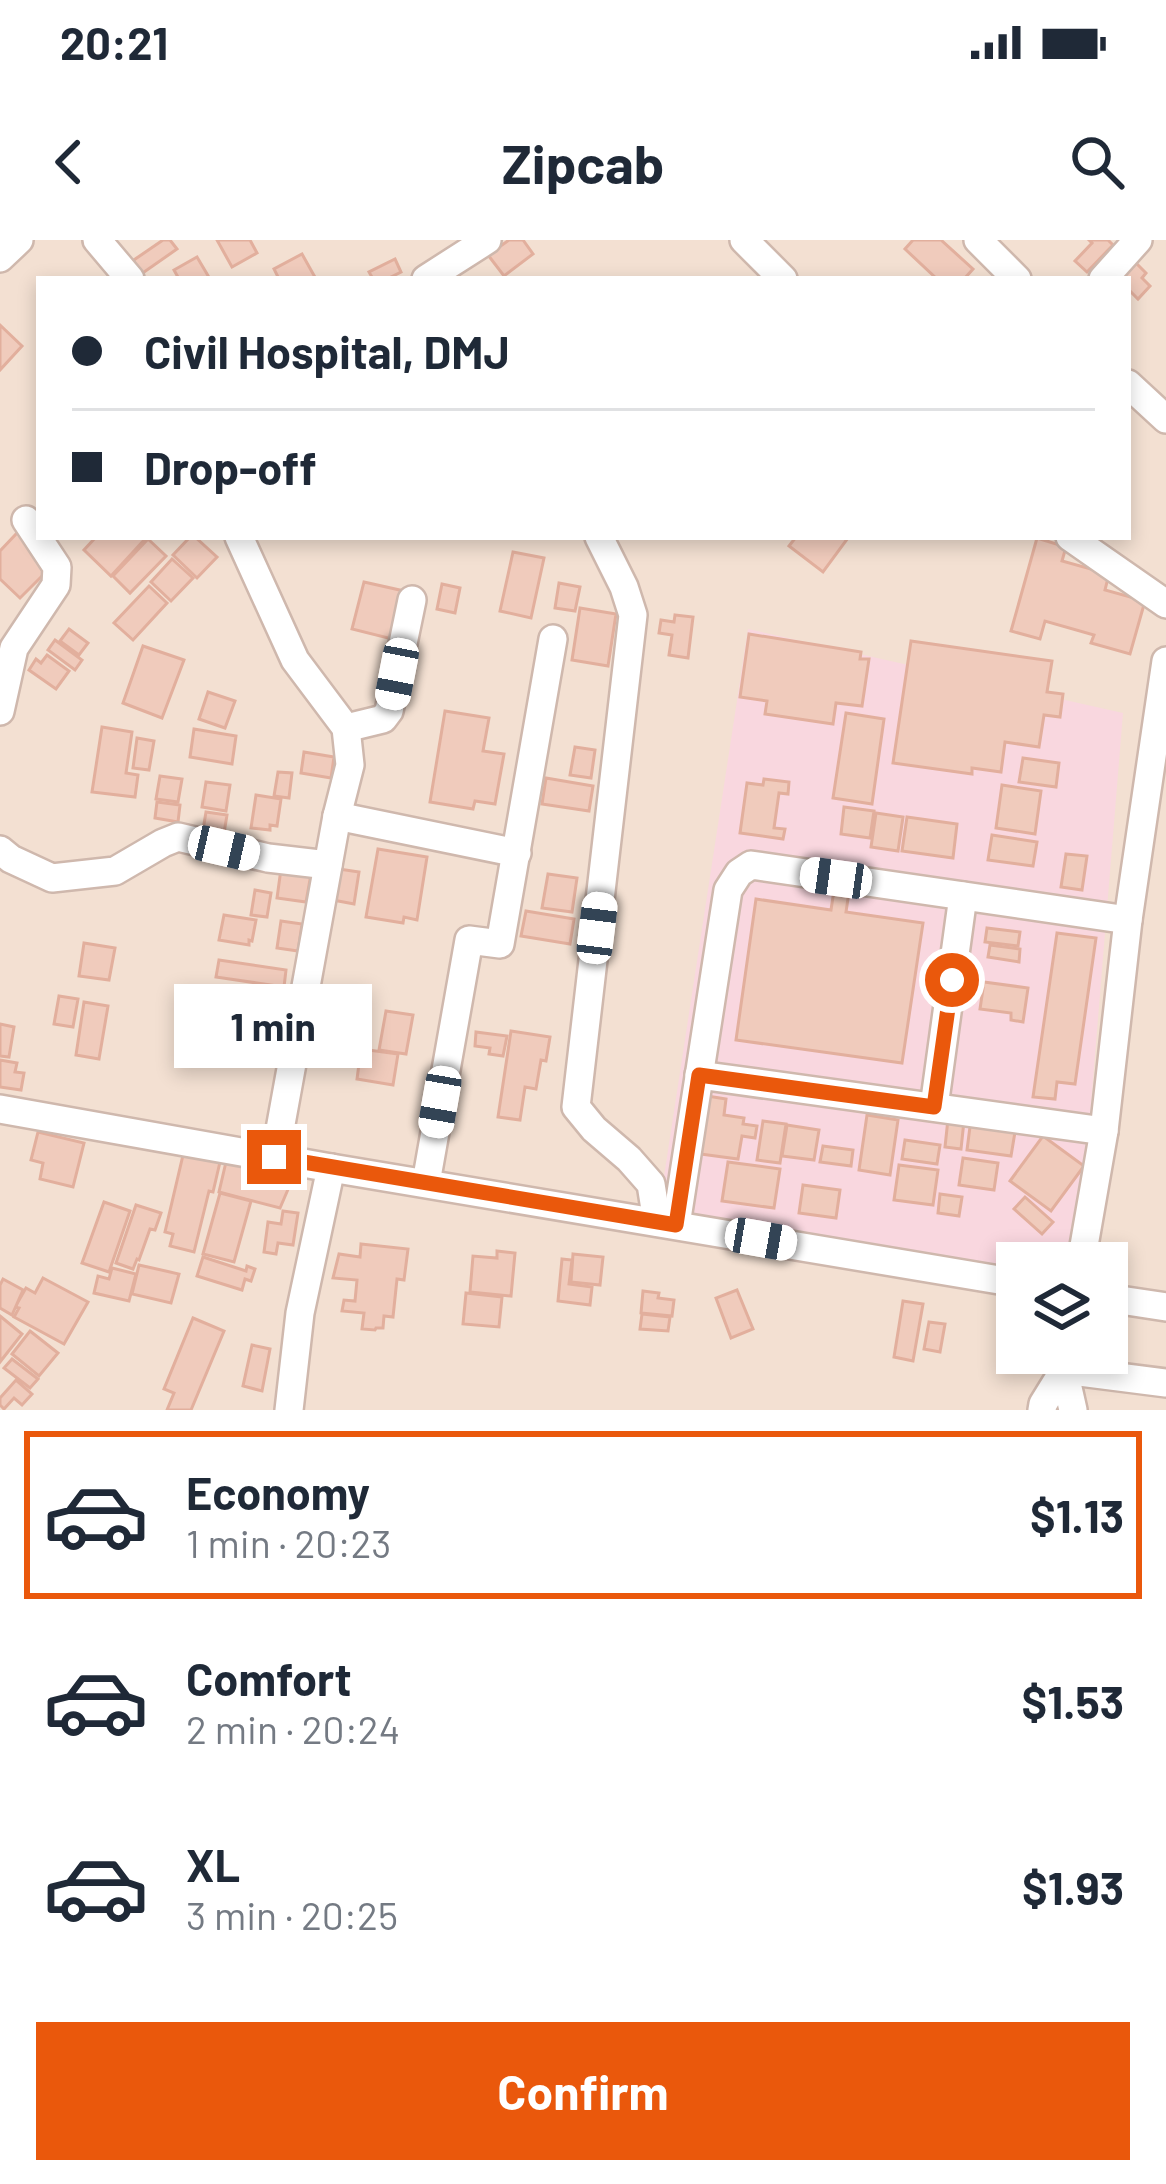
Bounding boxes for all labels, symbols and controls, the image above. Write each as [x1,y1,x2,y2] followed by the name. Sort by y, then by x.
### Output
[60,15,168,69] text: 20:21
[36,129,102,195] icon: back
[1064,129,1130,195] icon: search
[502,130,664,195] text: Zipcab
[144,324,510,378] text: Civil Hospital, DMJ
[144,440,317,494] text: Drop-off
[372,635,422,713] car
[185,822,263,874] car
[798,855,874,901] car
[575,890,619,966] car
[925,953,979,1007] route start
[175,983,373,1067] callout: 1 min
[230,1002,316,1049] text: 1 min
[416,1063,464,1141] car
[247,1130,301,1184] route end
[722,1215,800,1263] car
[996,1242,1128,1374] map controls
[996,1242,1128,1374] button: layers
[42,1461,150,1569] icon: car
[186,1465,370,1519] text: Economy
[1030,1488,1124,1542] text: $1.13
[186,1519,391,1566] text: 1 min · 20:23
[42,1647,150,1755] icon: car
[186,1651,352,1705] text: Comfort
[1022,1674,1124,1728] text: $1.53
[186,1705,400,1752] text: 2 min · 20:24
[42,1833,150,1941] icon: car
[186,1837,240,1891] text: XL
[1022,1860,1124,1914] text: $1.93
[186,1891,398,1938] text: 3 min · 20:25
[36,2022,1130,2160] button: Confirm

